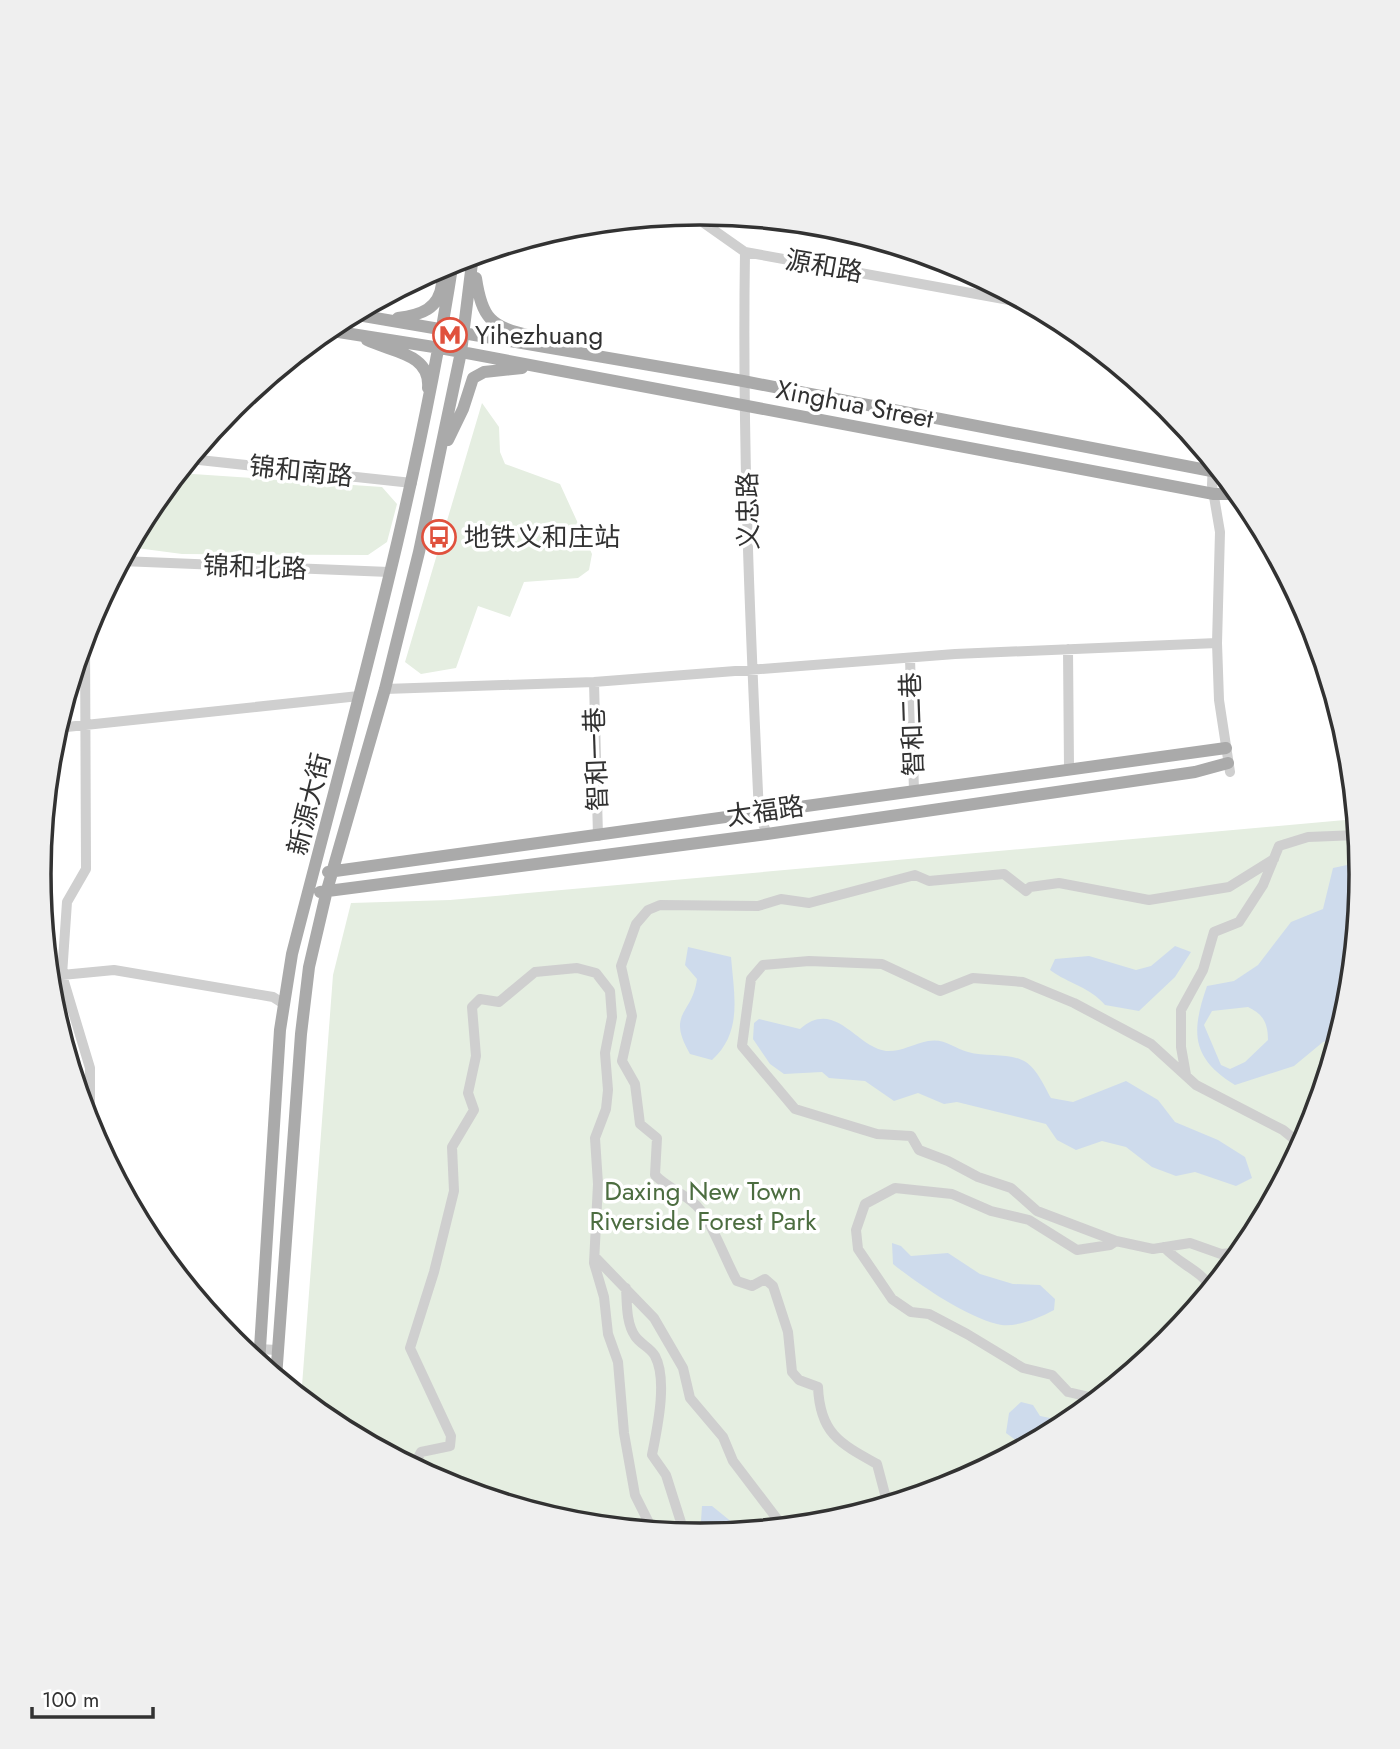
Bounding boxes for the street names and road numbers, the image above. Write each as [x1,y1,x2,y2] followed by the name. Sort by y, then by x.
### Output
[782,241,866,291] street label: 源和路
[773,370,938,438] street label: Xinghua Street
[247,447,355,495] street label: 锦和南路
[728,472,768,550] street label: 义忠路
[202,546,308,588] street label: 锦和北路
[891,671,933,777] street label: 智和二巷
[575,706,617,812] street label: 智和一巷
[278,749,340,859] street label: 新源大街
[724,787,806,835] street label: 太福路

